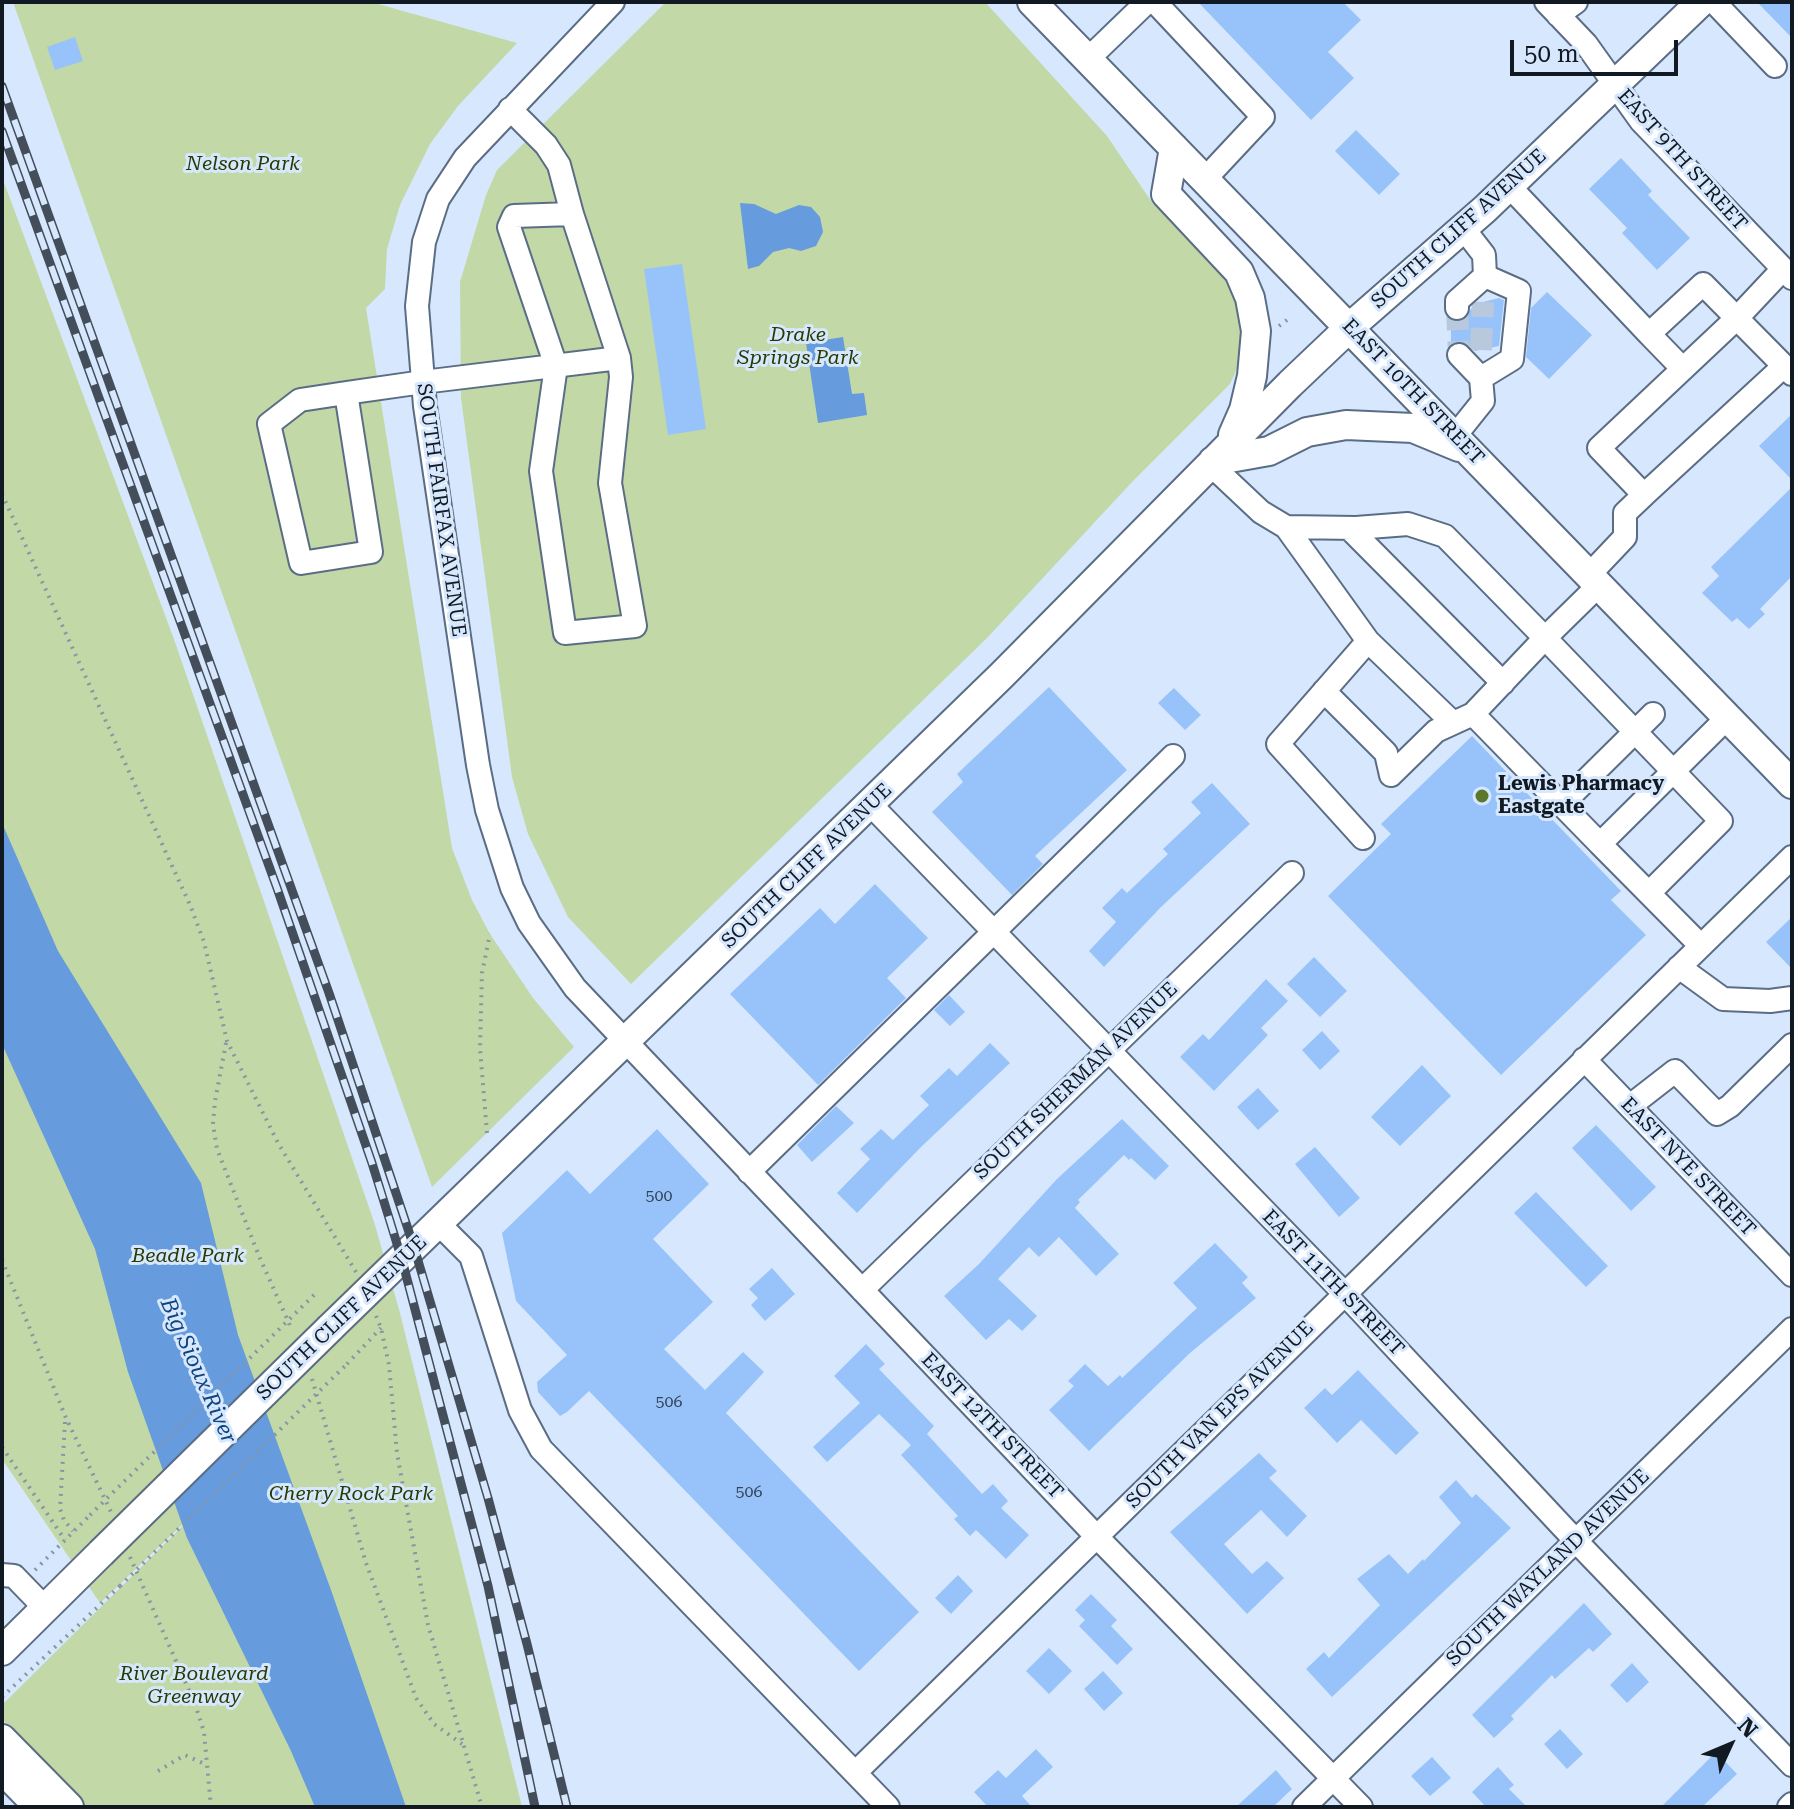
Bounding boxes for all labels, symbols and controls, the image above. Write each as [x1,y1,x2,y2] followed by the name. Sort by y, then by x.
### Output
[1514,24,1682,74] scale bar
[1524,40,1579,68] text: 50 m
[1612,84,1752,236] street label: EAST 9TH STREET
[1367,144,1551,314] street label: SOUTH CLIFF AVENUE
[186,152,300,176] park label: Nelson Park
[1337,314,1489,470] street label: EAST 10TH STREET
[737,323,859,370] park label: Drake Springs Park
[411,382,471,638] street label: SOUTH FAIRFAX AVENUE
[1498,772,1664,819] place label: Lewis Pharmacy Eastgate
[717,778,897,954] street label: SOUTH CLIFF AVENUE
[1473,787,1491,805] marker: Lewis Pharmacy Eastgate
[969,977,1183,1185] street label: SOUTH SHERMAN AVENUE
[1616,1093,1760,1241] street label: EAST NYE STREET
[646,1186,672,1206] house number: 500
[1257,1205,1409,1361] street label: EAST 11TH STREET
[252,1230,432,1406] street label: SOUTH CLIFF AVENUE
[132,1244,244,1268] park label: Beadle Park
[154,1294,242,1448] water label: Big Sioux River
[1121,1316,1319,1514] street label: SOUTH VAN EPS AVENUE
[916,1348,1068,1504] street label: EAST 12TH STREET
[656,1392,682,1412] house number: 506
[1442,1465,1654,1671] street label: SOUTH WAYLAND AVENUE
[269,1482,433,1506] park label: Cherry Rock Park
[736,1482,762,1502] house number: 506
[120,1662,268,1709] park label: River Boulevard Greenway
[1690,1705,1770,1785] north arrow
[1733,1713,1762,1743] text: N

